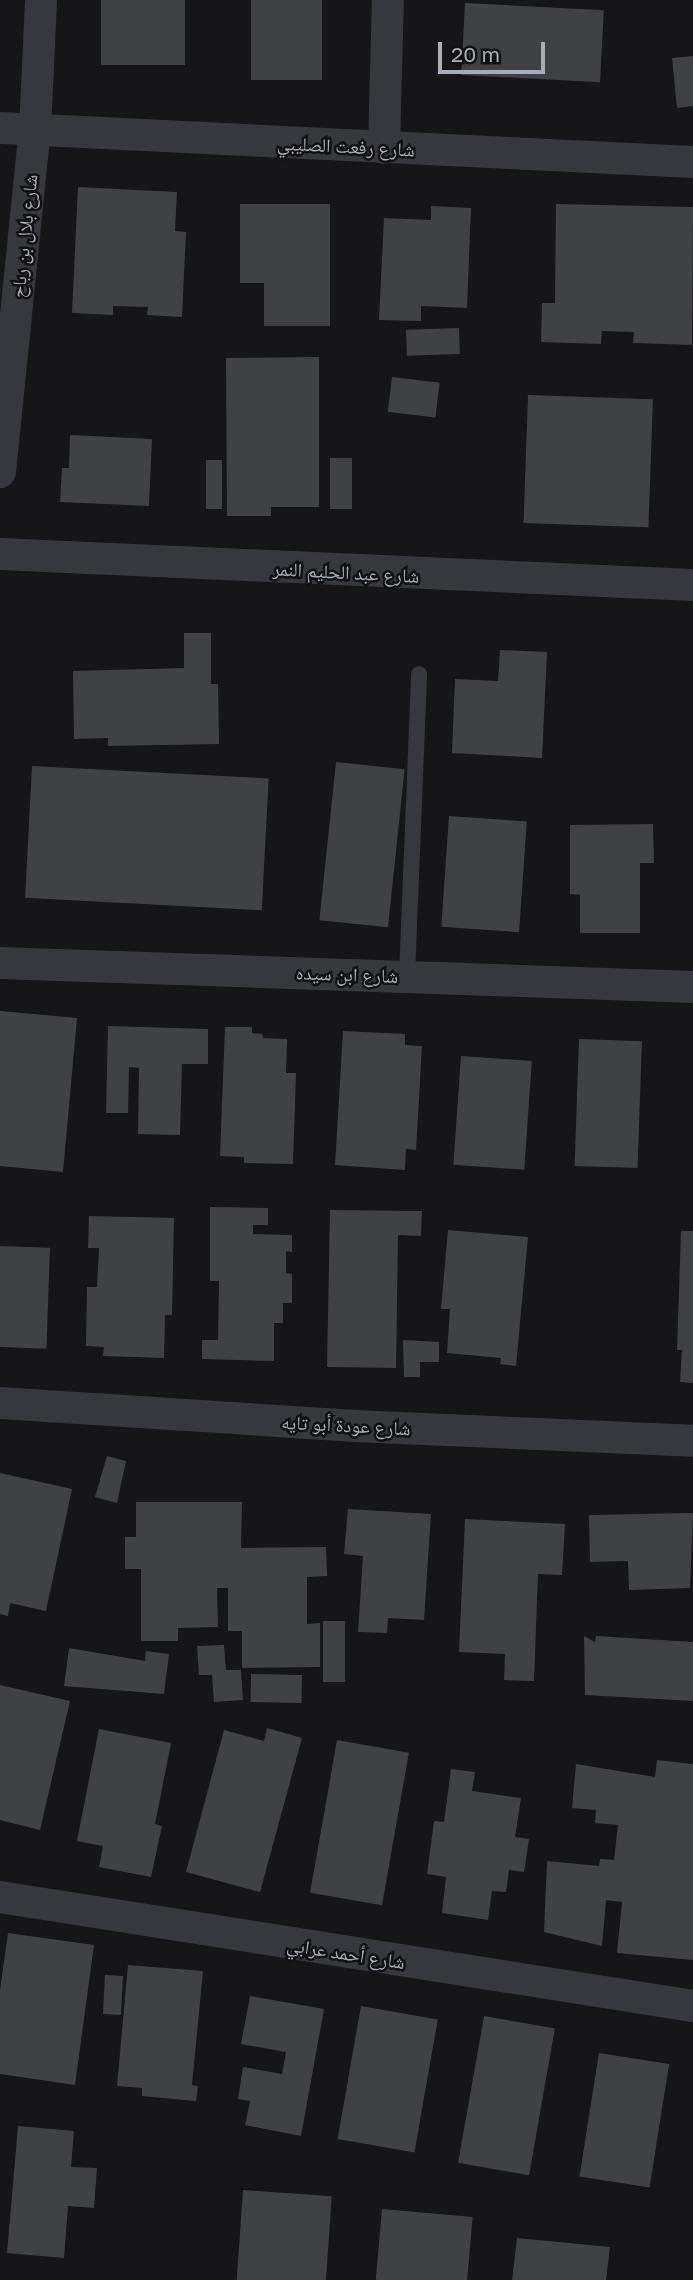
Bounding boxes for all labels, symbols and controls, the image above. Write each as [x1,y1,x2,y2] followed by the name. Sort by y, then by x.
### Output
[441,28,548,72] scale bar
[451,41,500,67] text: 20 m
[277,131,415,161] street label: شارع رفعت الصليبي
[6,173,42,299] street label: شارع بلال بن رباح
[272,557,420,587] street label: شارع عبد الحليم النمر
[295,961,399,987] street label: شارع ابن سيده
[281,1410,411,1440] street label: شارع عودة أبو تايه
[285,1932,407,1974] street label: شارع أحمد عرابي

